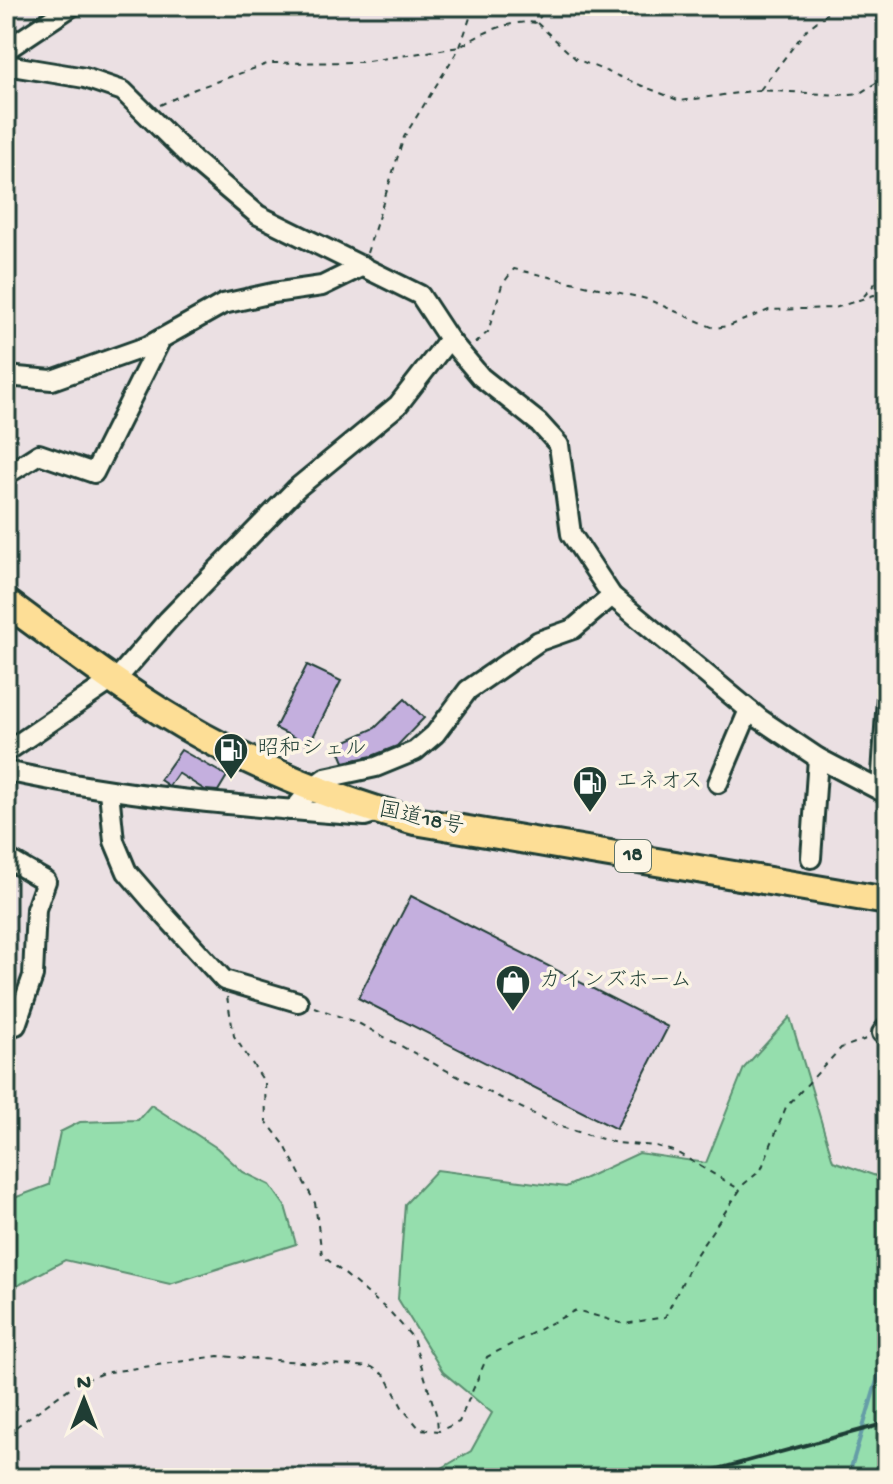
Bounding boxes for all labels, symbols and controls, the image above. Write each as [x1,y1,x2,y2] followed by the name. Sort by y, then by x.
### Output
[212,731,250,781] fuel station icon: 昭和シェル
[257,736,367,763] place label: 昭和シェル
[571,764,609,814] fuel station icon: エネオス
[616,770,703,796] place label: エネオス
[376,797,466,842] street label: 国道18号
[615,840,651,872] road number: 18
[494,963,532,1013] shop icon: カインズホーム
[539,969,692,995] place label: カインズホーム
[44,1360,124,1440] north arrow
[77,1371,91,1397] text: N

